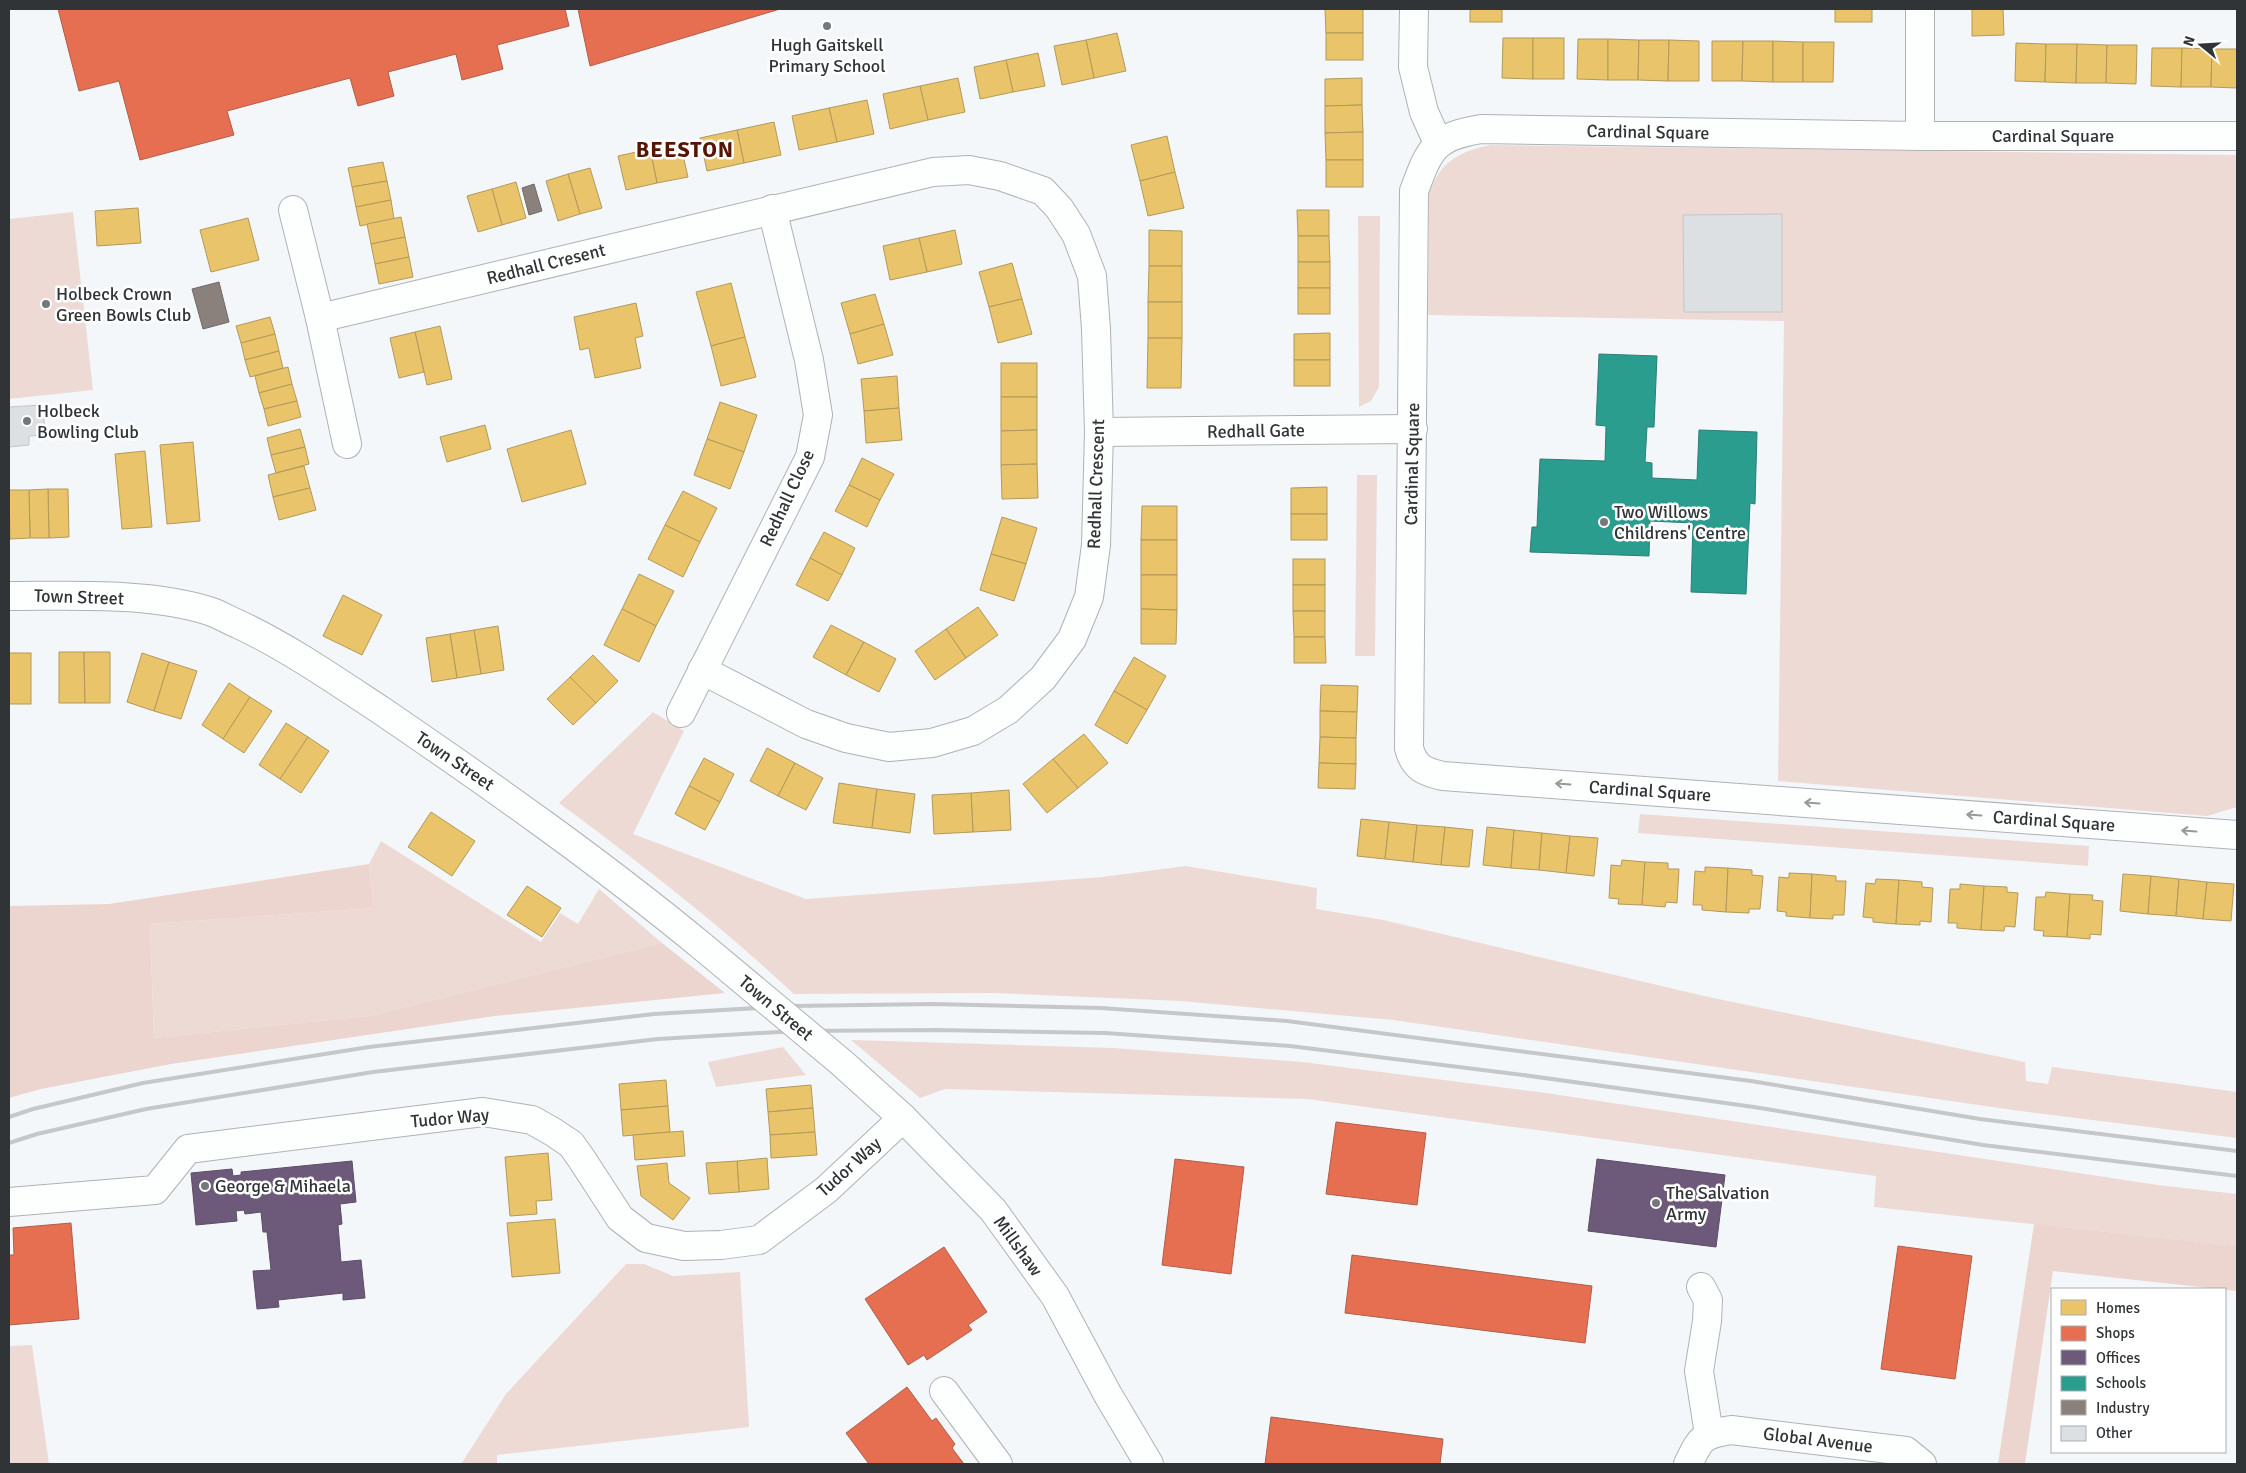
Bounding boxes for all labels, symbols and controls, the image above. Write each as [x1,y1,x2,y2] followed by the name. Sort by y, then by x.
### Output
[821,20,833,32] marker: Hugh Gaitskell Primary School
[2176,20,2226,70] north arrow
[769,34,885,77] place label: Hugh Gaitskell Primary School
[2180,34,2199,48] text: N
[1586,120,1710,144] street label: Cardinal Square
[1992,125,2114,147] street label: Cardinal Square
[636,136,734,163] district label: BEESTON
[484,239,608,289] street label: Redhall Cresent
[56,283,191,326] place label: Holbeck Crown Green Bowls Club
[40,298,52,310] marker: Holbeck Crown Green Bowls Club
[37,400,139,443] place label: Holbeck Bowling Club
[1400,402,1424,526] street label: Cardinal Square
[21,415,33,427] marker: Holbeck Bowling Club
[1083,419,1109,549] street label: Redhall Crescent
[1207,419,1305,443] street label: Redhall Gate
[755,446,819,550] street label: Redhall Close
[1614,501,1746,544] place label: Two Willows Childrens' Centre
[1598,516,1610,528] marker: Two Willows Childrens' Centre
[34,584,124,610] street label: Town Street
[411,727,499,795] street label: Town Street
[1588,776,1712,806] street label: Cardinal Square
[1555,780,1571,789] one-way arrow
[1805,798,1821,807] one-way arrow
[1992,806,2116,836] street label: Cardinal Square
[1967,810,1983,820] one-way arrow
[2181,827,2197,836] one-way arrow
[734,971,818,1045] street label: Town Street
[410,1104,491,1132] street label: Tudor Way
[812,1132,886,1201] street label: Tudor Way
[215,1175,351,1197] place label: George & Mihaela
[199,1180,211,1192] marker: George & Mihaela
[1666,1182,1769,1225] place label: The Salvation Army
[1650,1197,1662,1209] marker: The Salvation Army
[989,1211,1047,1281] street label: Millshaw
[2051,1288,2226,1453] legend
[2096,1299,2140,1317] text: Homes
[2096,1324,2135,1342] text: Shops
[2096,1349,2141,1367] text: Offices
[2096,1374,2147,1392] text: Schools
[2096,1399,2149,1417] text: Industry
[1762,1422,1874,1458] street label: Global Avenue
[2096,1424,2133,1442] text: Other

